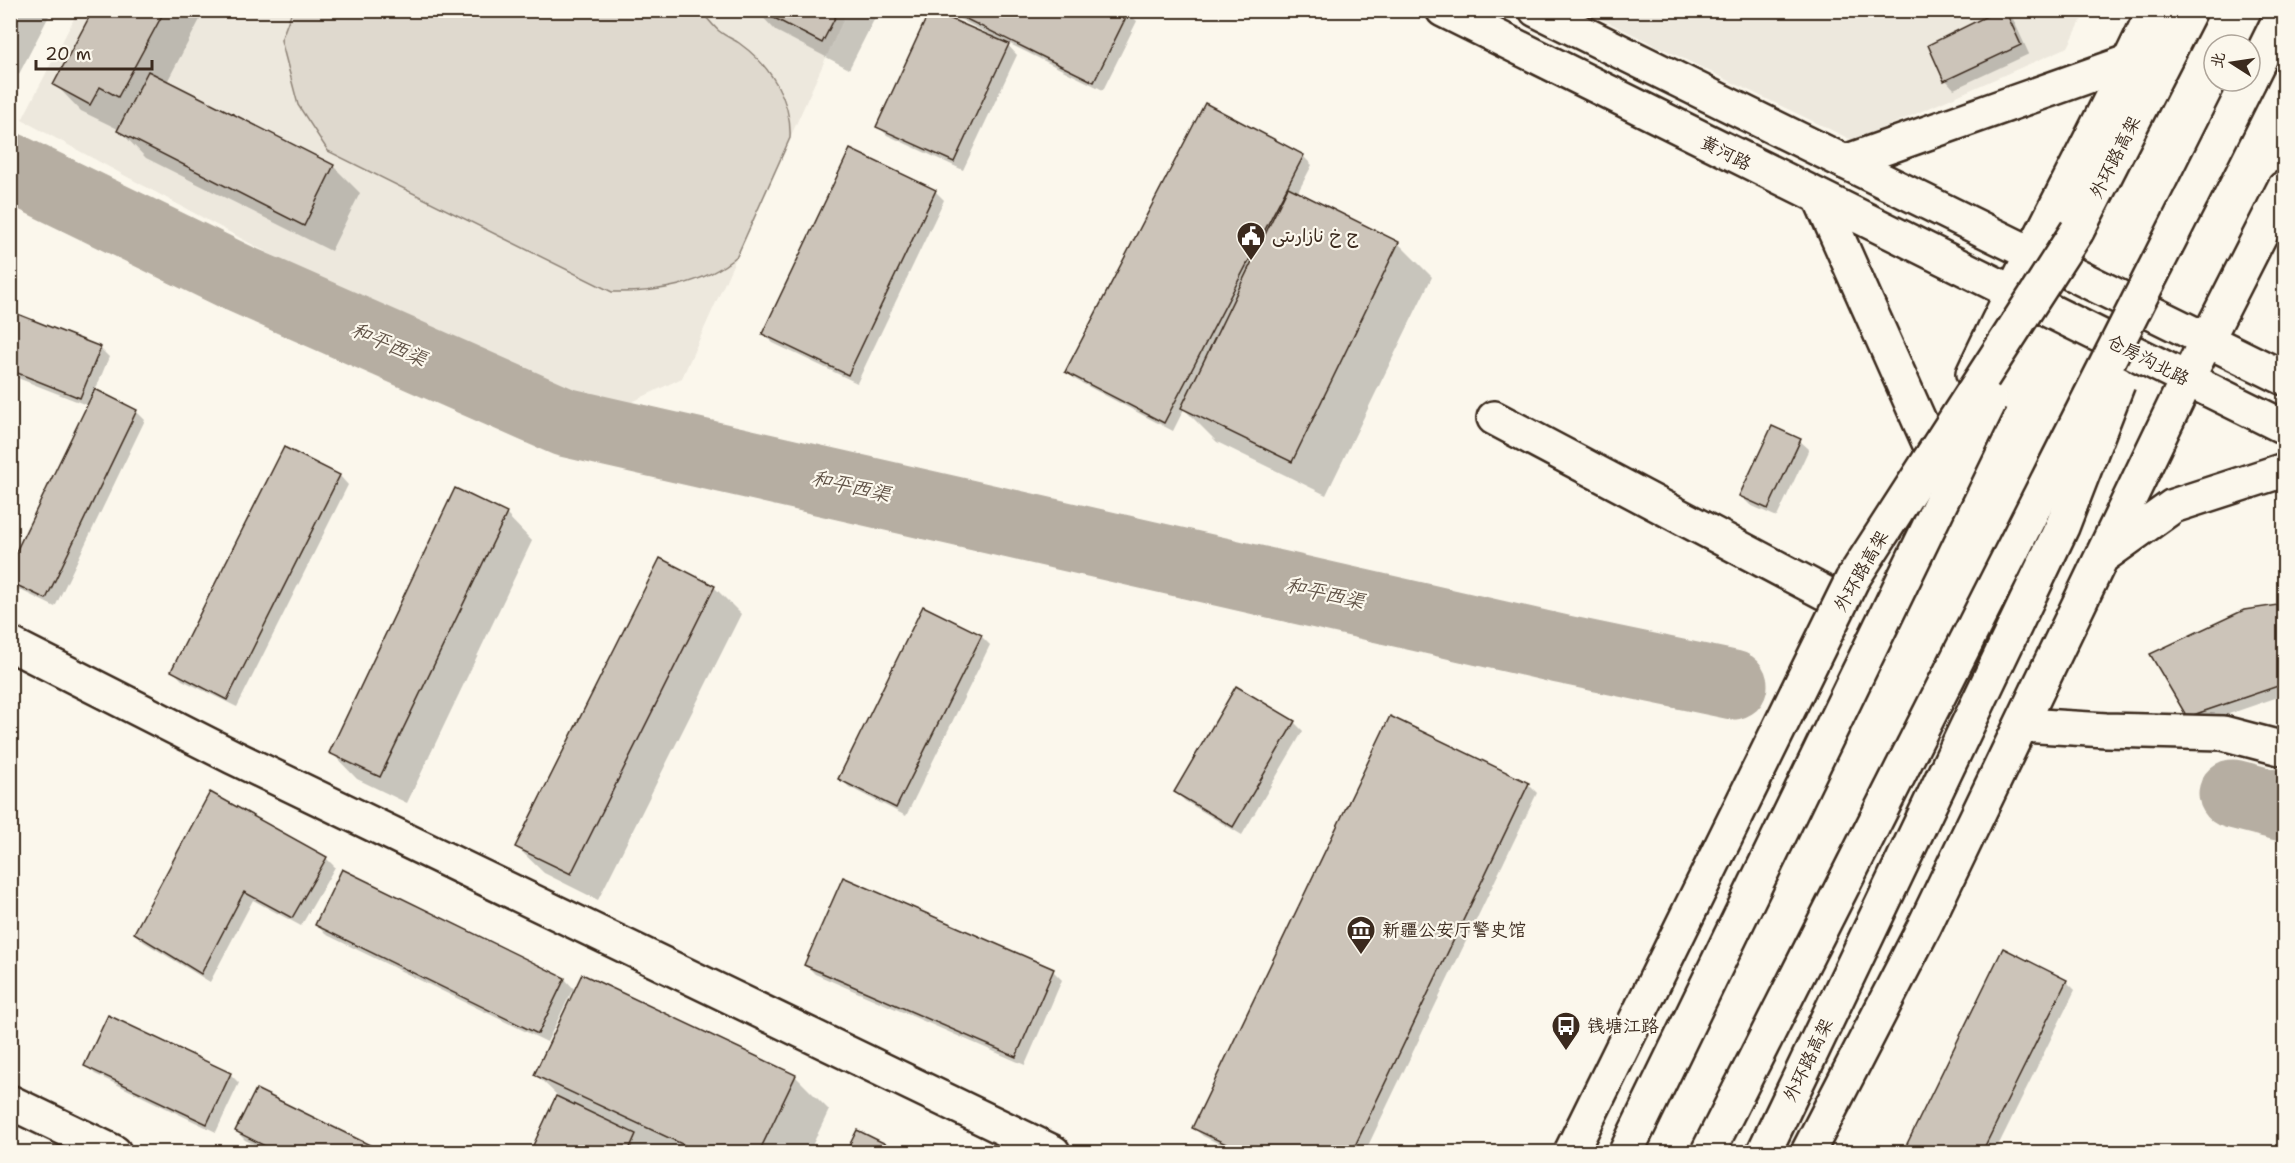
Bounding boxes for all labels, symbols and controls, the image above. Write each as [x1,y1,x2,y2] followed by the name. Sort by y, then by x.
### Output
[36,33,152,71] scale bar
[2202,33,2262,93] north arrow
[45,42,91,66] text: 20 m
[2206,50,2230,70] text: 北
[2084,111,2146,203] street label: 外环路高架
[1696,130,1756,176] street label: 黄河路
[1235,220,1267,262] public building icon: ج خ نازارىتى
[1272,224,1359,248] place label: ج خ نازارىتى
[347,316,433,373] water label: 和平西渠
[2102,329,2194,391] street label: 仓房沟北路
[809,464,895,508] water label: 和平西渠
[1828,526,1894,616] street label: 外环路高架
[1283,571,1369,615] water label: 和平西渠
[1345,914,1377,956] museum icon: 新疆公安厅警史馆
[1382,918,1526,942] place label: 新疆公安厅警史馆
[1550,1010,1582,1052] bus stop icon: 钱塘江路
[1587,1014,1659,1038] place label: 钱塘江路
[1777,1014,1839,1106] street label: 外环路高架

